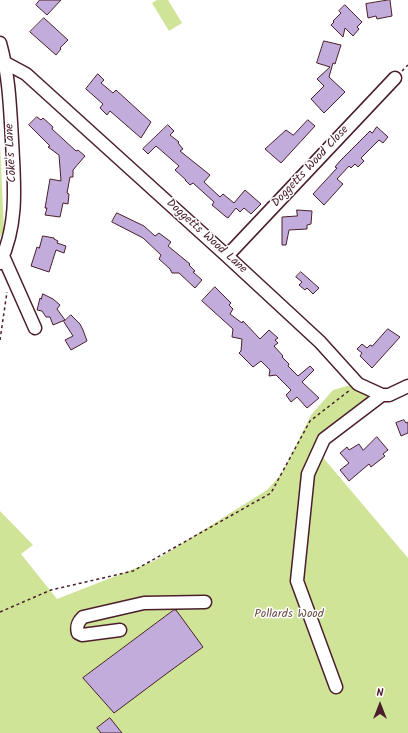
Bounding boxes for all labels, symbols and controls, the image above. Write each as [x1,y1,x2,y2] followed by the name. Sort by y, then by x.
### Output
[3,123,21,183] street label: Coke's Lane
[269,123,353,211] street label: Doggetts Wood Close
[162,197,250,277] street label: Doggetts Wood Lane
[254,608,324,622] park label: Pollards Wood
[377,684,383,702] text: N
[360,685,400,725] north arrow

